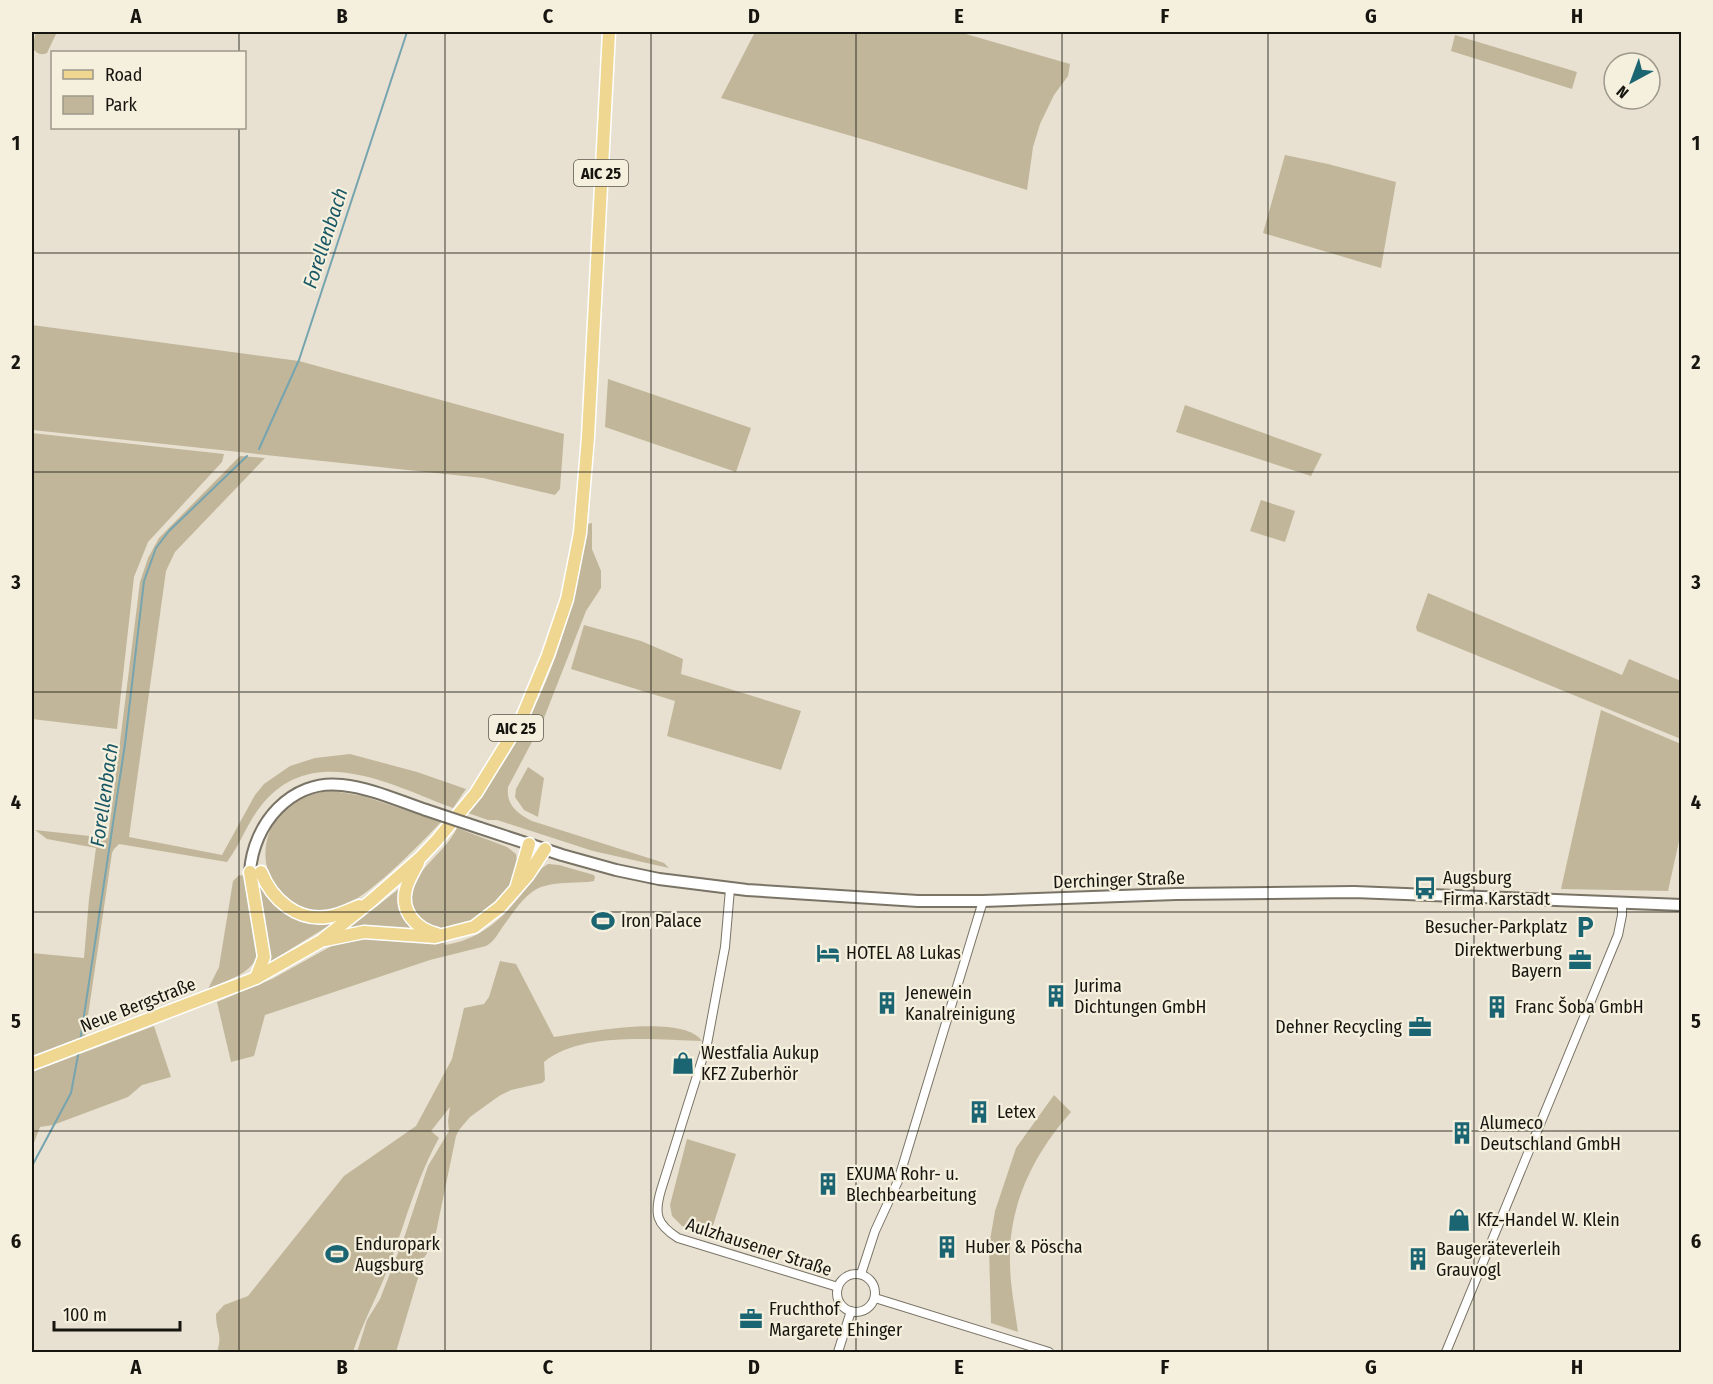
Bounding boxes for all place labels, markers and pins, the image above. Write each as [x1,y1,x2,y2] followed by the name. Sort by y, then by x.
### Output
[1443,867,1550,910] place label: Augsburg Firma Karstadt
[1412,875,1438,901] bus stop icon: Augsburg Firma Karstadt
[590,908,616,934] sports icon: Iron Palace
[621,910,702,932] place label: Iron Palace
[1572,914,1598,940] parking icon: Besucher-Parkplatz
[1425,916,1567,938] place label: Besucher-Parkplatz
[1454,939,1563,982] place label: Direktwerbung Bayern
[815,940,841,966] hotel icon: HOTEL A8 Lukas
[846,942,961,964] place label: HOTEL A8 Lukas
[1567,947,1593,973] office icon: Direktwerbung Bayern
[1074,975,1206,1018] place label: Jurima Dichtungen GmbH
[905,982,1016,1025] place label: Jenewein Kanalreinigung
[1043,983,1069,1009] building icon: Jurima Dichtungen GmbH
[874,990,900,1016] building icon: Jenewein Kanalreinigung
[1484,994,1510,1020] building icon: Franc Šoba GmbH
[1515,996,1644,1018] place label: Franc Šoba GmbH
[1407,1014,1433,1040] office icon: Dehner Recycling
[1275,1016,1403,1038] place label: Dehner Recycling
[701,1042,819,1085] place label: Westfalia Aukup KFZ Zuberhör
[670,1050,696,1076] shop icon: Westfalia Aukup KFZ Zuberhör
[966,1099,992,1125] building icon: Letex
[997,1101,1036,1123] place label: Letex
[1480,1112,1621,1155] place label: Alumeco Deutschland GmbH
[1449,1120,1475,1146] building icon: Alumeco Deutschland GmbH
[846,1163,977,1206] place label: EXUMA Rohr- u. Blechbearbeitung
[815,1171,841,1197] building icon: EXUMA Rohr- u. Blechbearbeitung
[1446,1207,1472,1233] shop icon: Kfz-Handel W. Klein
[1477,1209,1620,1231] place label: Kfz-Handel W. Klein
[355,1233,441,1276] place label: Enduropark Augsburg
[934,1234,960,1260] building icon: Huber & Pöscha
[965,1236,1083,1258] place label: Huber & Pöscha
[1436,1238,1561,1281] place label: Baugeräteverleih Grauvogl
[324,1241,350,1267] sports icon: Enduropark Augsburg
[1405,1246,1431,1272] building icon: Baugeräteverleih Grauvogl
[769,1298,903,1341] place label: Fruchthof Margarete Ehinger
[738,1306,764,1332] office icon: Fruchthof Margarete Ehinger

